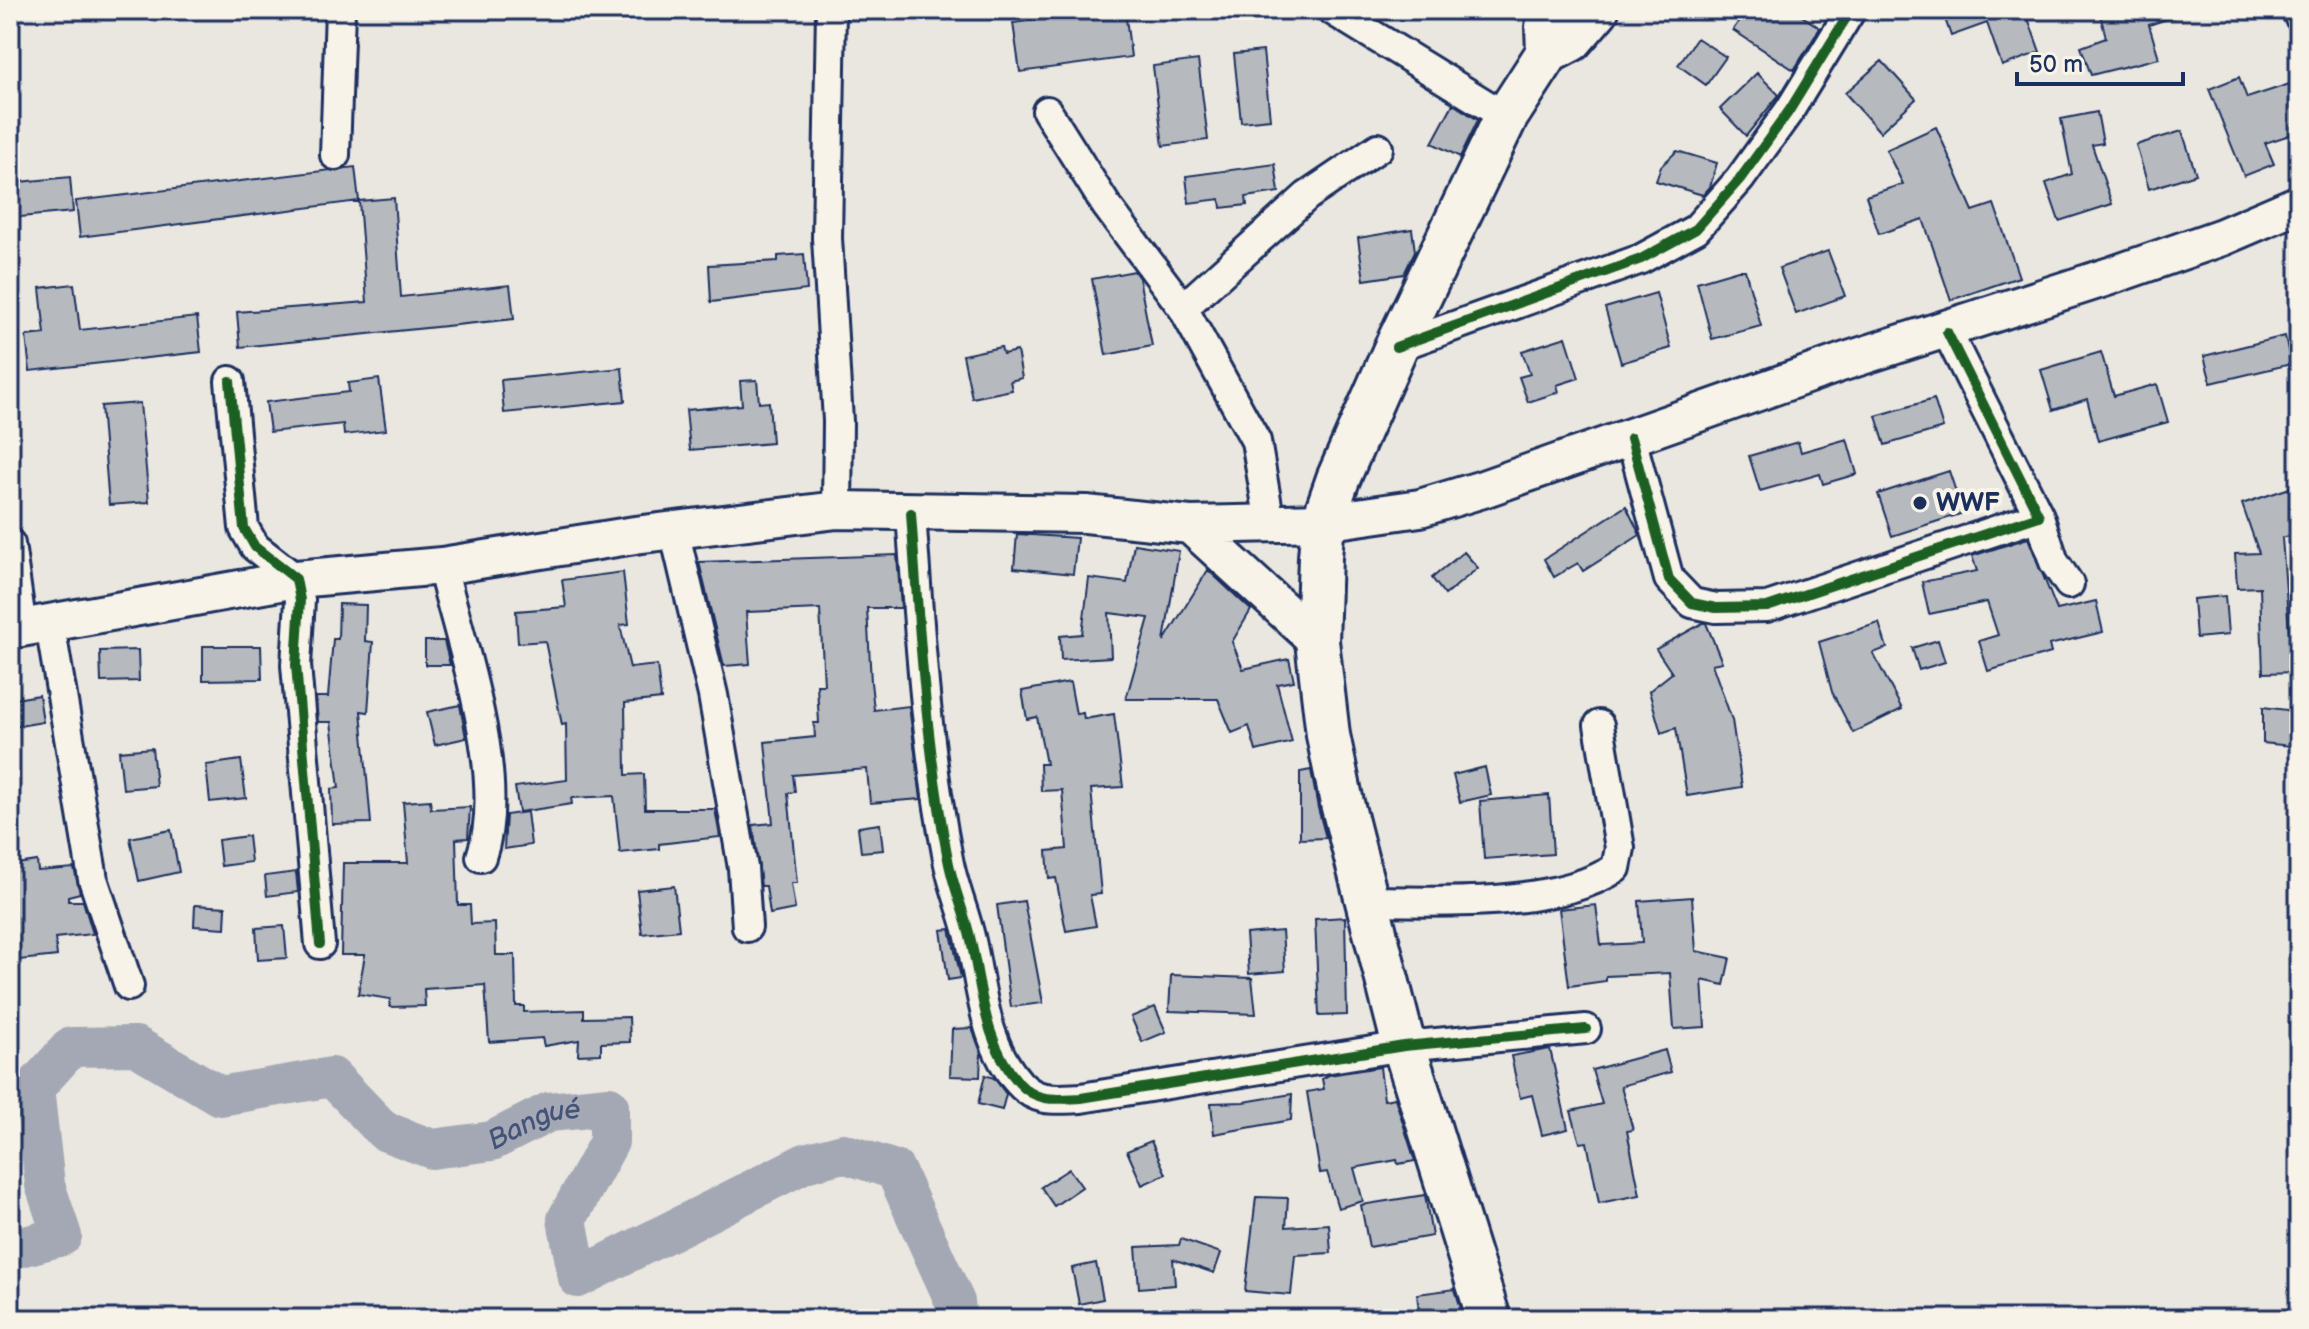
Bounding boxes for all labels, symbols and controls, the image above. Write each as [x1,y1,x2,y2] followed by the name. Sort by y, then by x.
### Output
[2017,36,2183,86] scale bar
[2029,50,2083,79] text: 50 m
[1936,488,2000,519] place label: WWF
[1911,494,1929,512] marker: WWF
[482,1092,582,1157] water label: Bangué

